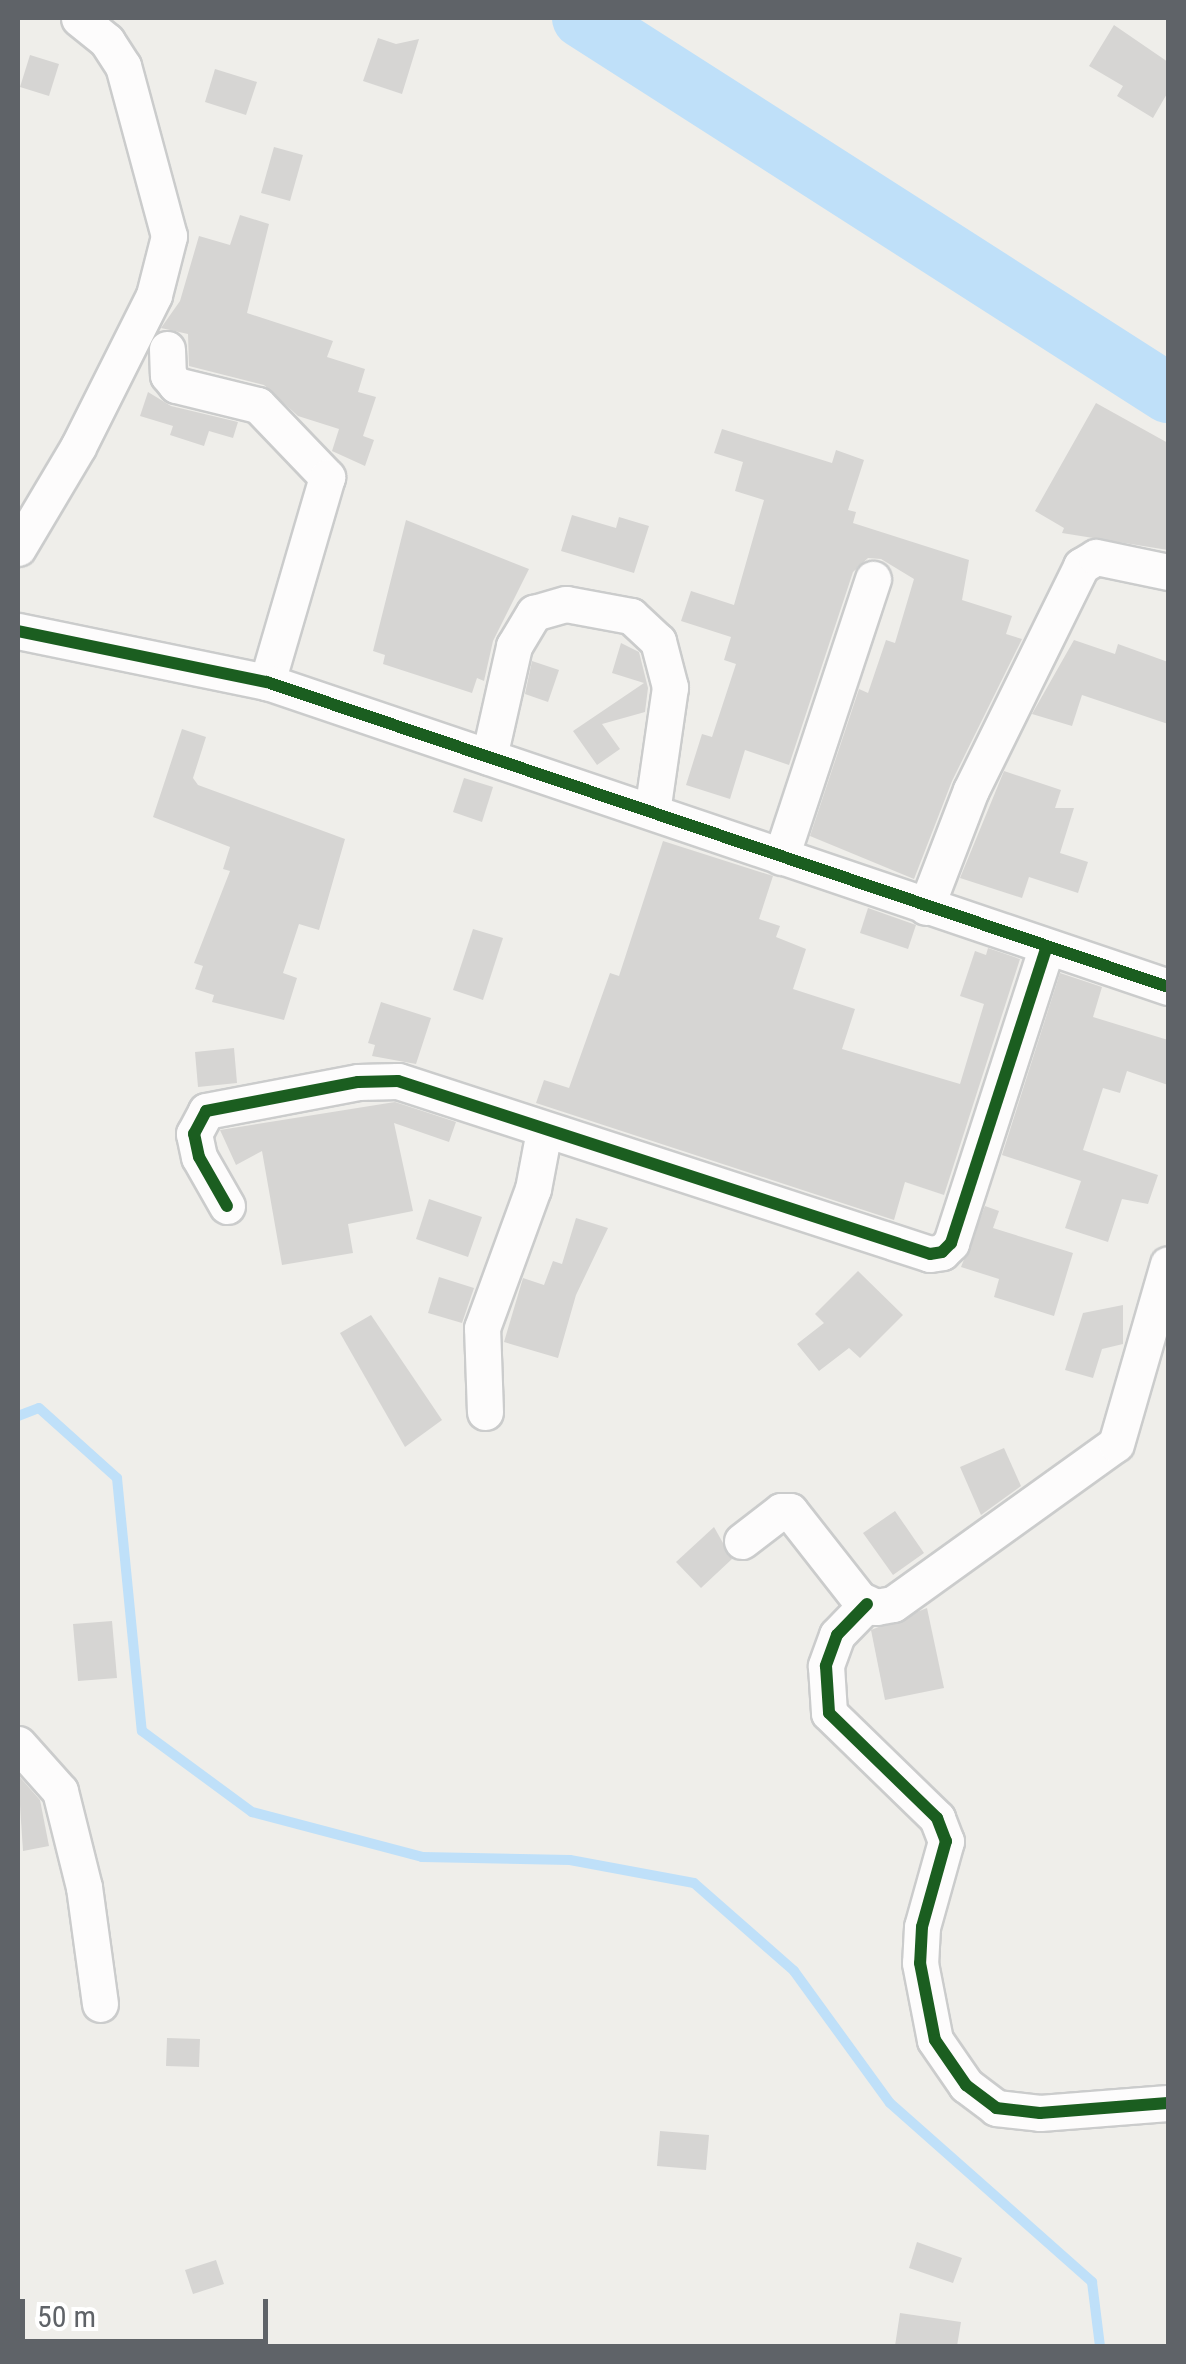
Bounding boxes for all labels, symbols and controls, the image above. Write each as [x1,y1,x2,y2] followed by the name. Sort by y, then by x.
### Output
[25,2279,272,2341] scale bar
[37,2299,96,2334] text: 50 m

